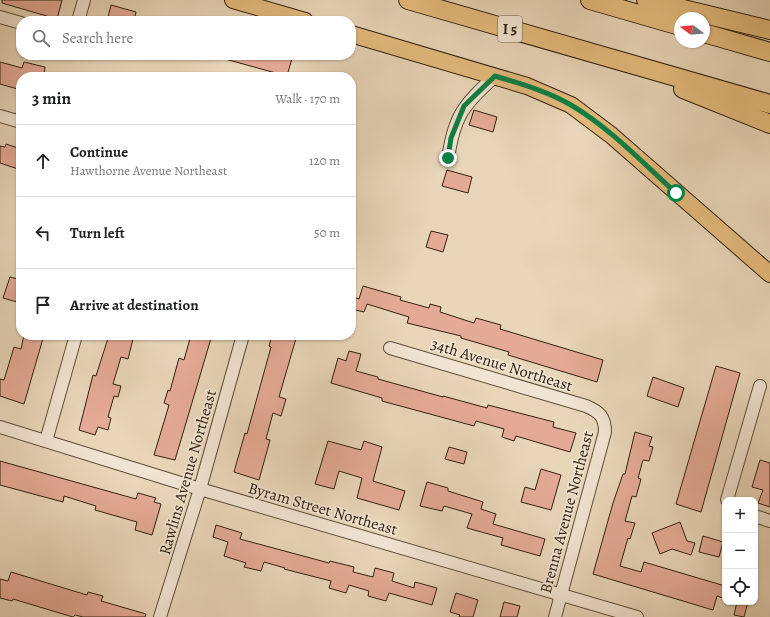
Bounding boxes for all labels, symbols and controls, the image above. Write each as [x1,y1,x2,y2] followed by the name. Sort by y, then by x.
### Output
[674,12,710,48] north arrow
[16,16,356,60] search box
[498,16,522,42] road number: I 5
[30,27,52,49] icon: search
[62,28,133,48] text: Search here
[32,87,71,110] text: 3 min
[275,90,340,107] text: Walk · 170 m
[70,142,128,162] text: Continue
[439,149,457,167] route end
[32,150,54,172] icon: ahead
[309,152,340,169] text: 120 m
[70,162,227,179] text: Hawthorne Avenue Northeast
[667,184,685,202] route start
[32,222,54,244] icon: left
[70,223,125,243] text: Turn left
[314,224,340,241] text: 50 m
[32,294,54,316] icon: arrive
[70,295,199,315] text: Arrive at destination
[428,333,575,397] street label: 34th Avenue Northeast
[154,387,222,557] street label: Rawlins Avenue Northeast
[535,429,599,596] street label: Brenna Avenue Northeast
[245,477,400,541] street label: Byram Street Northeast
[722,497,758,605] map controls
[722,497,758,533] button: +
[722,533,758,569] button: −
[722,569,758,605] button: locate

